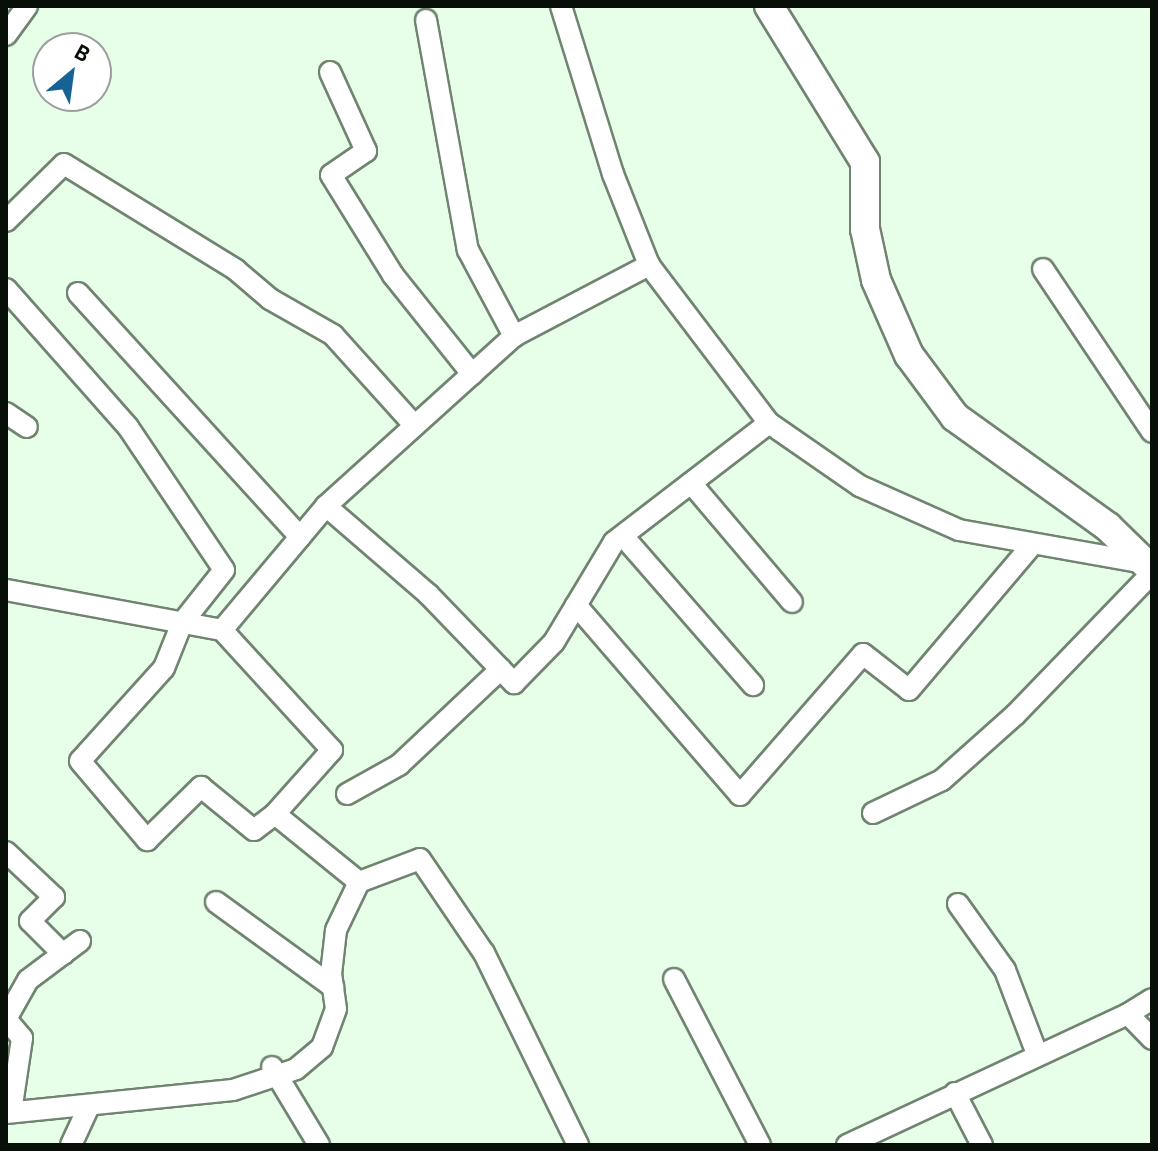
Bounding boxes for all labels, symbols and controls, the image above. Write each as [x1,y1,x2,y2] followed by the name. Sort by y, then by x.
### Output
[32,32,112,112] north arrow
[70,36,96,69] text: B

